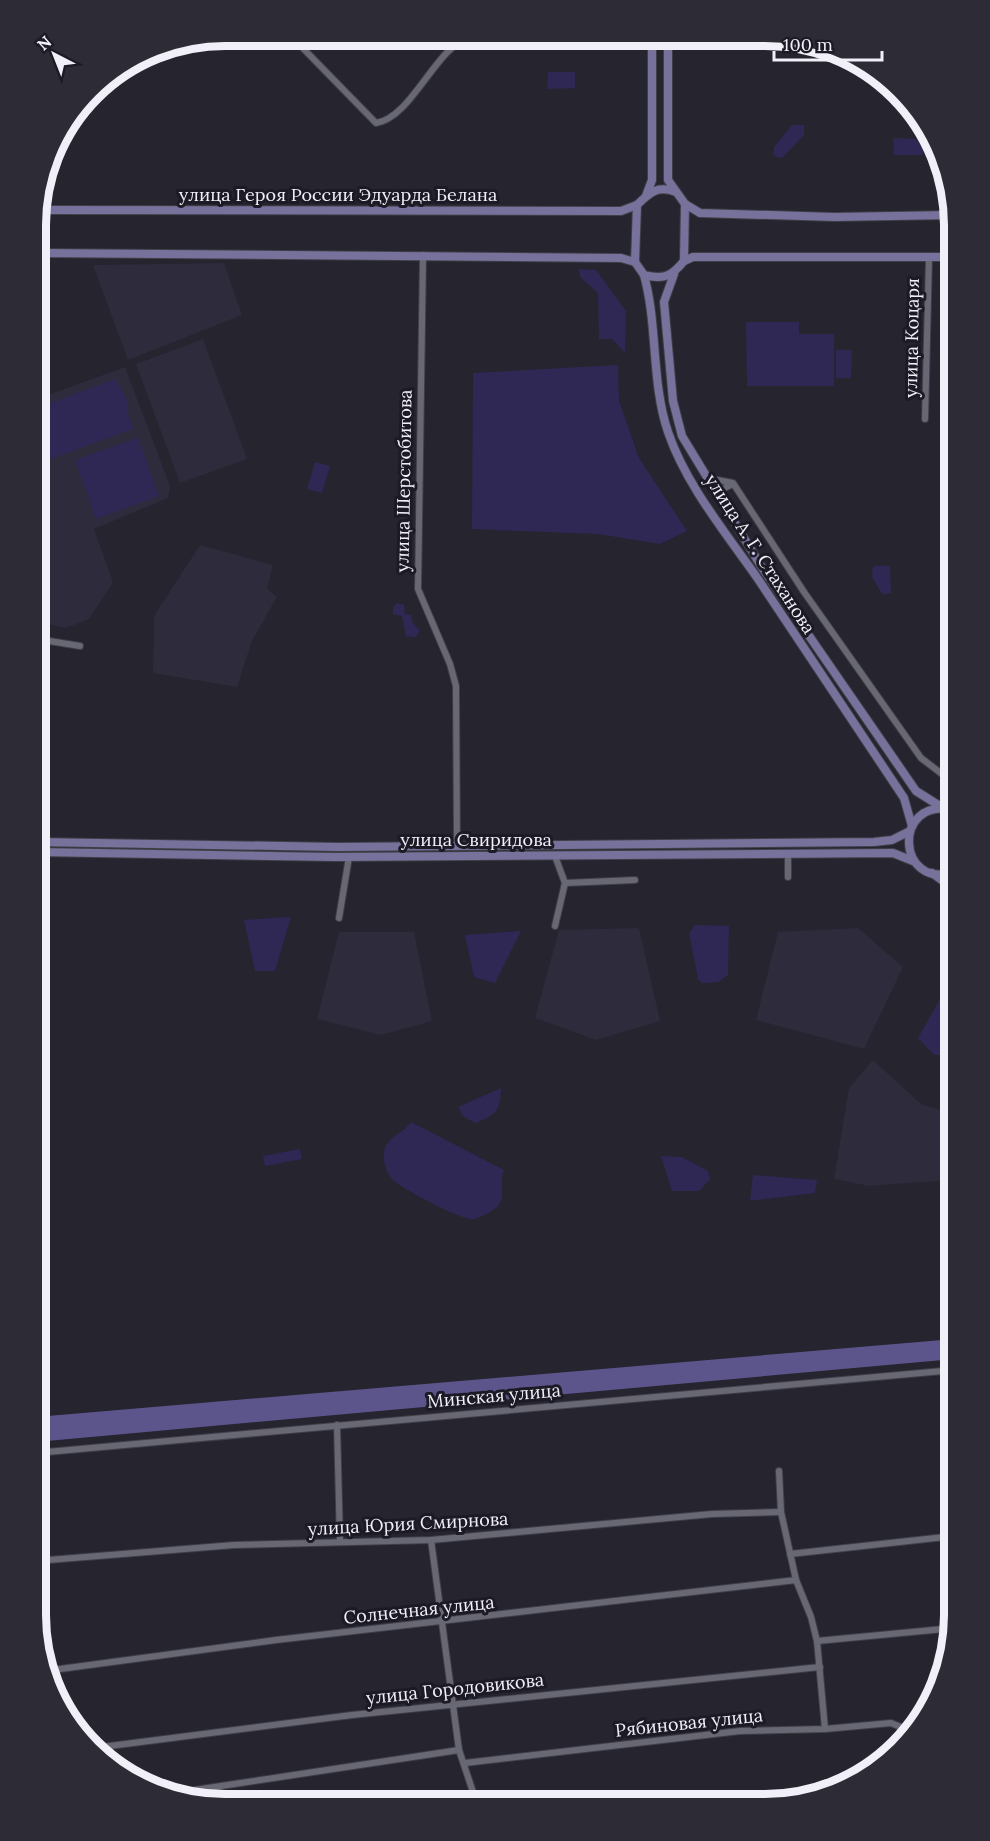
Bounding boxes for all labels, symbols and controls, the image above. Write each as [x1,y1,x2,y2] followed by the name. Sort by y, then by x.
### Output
[24,24,84,84] north arrow
[774,24,882,62] scale bar
[33,31,55,54] text: N
[783,33,833,56] text: 100 m
[179,183,497,206] street label: улица Героя России Эдуарда Белана
[899,278,924,398] street label: улица Коцаря
[390,389,417,573] street label: улица Шерстобитова
[700,469,821,638] street label: улица А. Г. Стаханова
[400,828,552,851] street label: улица Свиридова
[426,1378,562,1413] street label: Минская улица
[307,1507,509,1540] street label: улица Юрия Смирнова
[342,1590,496,1629] street label: Солнечная улица
[365,1668,545,1709] street label: улица Городовикова
[614,1703,764,1742] street label: Рябиновая улица

